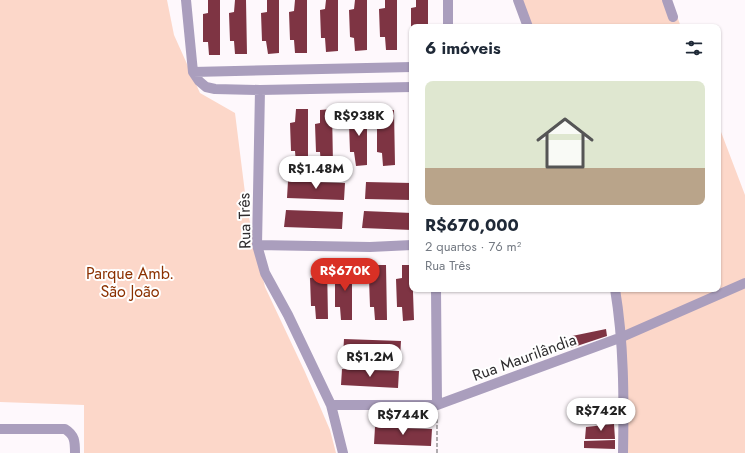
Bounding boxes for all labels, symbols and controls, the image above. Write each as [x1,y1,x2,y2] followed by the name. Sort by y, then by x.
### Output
[425,36,501,60] text: 6 imóveis
[683,37,705,59] icon: filters
[326,103,392,137] pin: R$938K
[334,106,384,125] text: R$938K
[529,107,601,179] icon: home
[279,156,353,190] pin: R$1.48M
[288,159,344,178] text: R$1.48M
[233,193,256,249] street label: Rua Três
[425,213,519,237] text: R$670,000
[425,237,521,256] text: 2 quartos · 76 m²
[425,256,470,275] text: Rua Três
[312,258,378,292] pin: R$670K
[320,261,370,280] text: R$670K
[86,262,174,303] park label: Parque Amb. São João
[469,328,580,387] street label: Rua Maurilândia
[337,344,403,378] pin: R$1.2M
[346,347,394,366] text: R$1.2M
[568,398,634,432] pin: R$742K
[575,401,627,420] text: R$742K
[370,402,436,436] pin: R$744K
[377,405,429,424] text: R$744K

